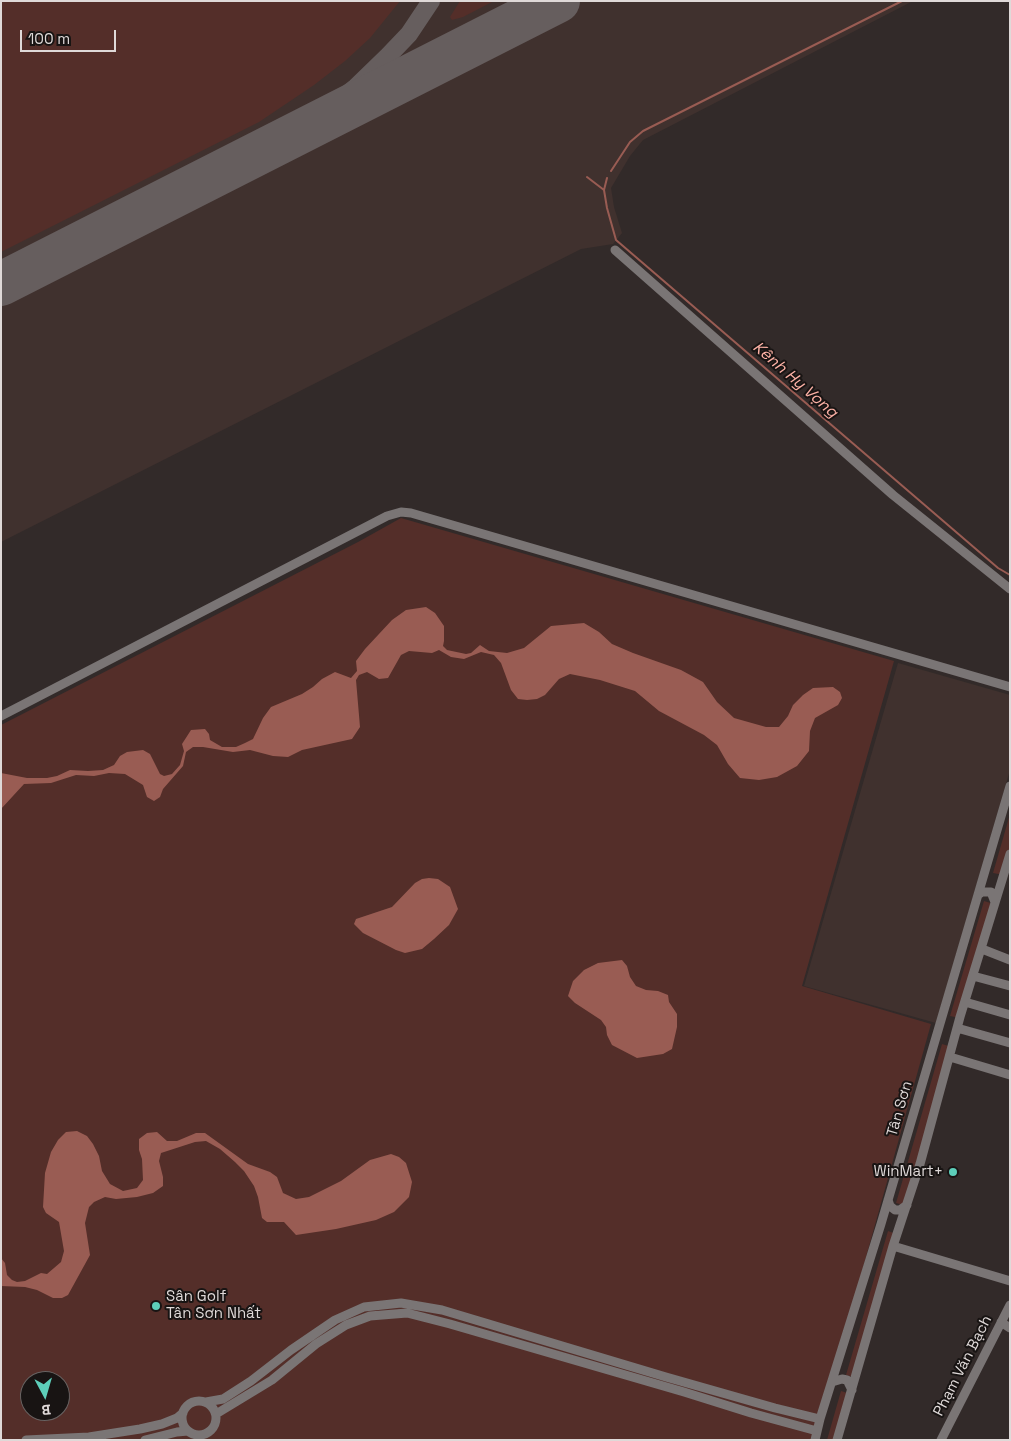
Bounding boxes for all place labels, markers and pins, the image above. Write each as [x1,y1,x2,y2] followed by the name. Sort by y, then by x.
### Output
[874,1163,943,1181] place label: WinMart+
[947,1166,959,1178] marker: WinMart+
[166,1288,261,1323] place label: Sân Golf Tân Sơn Nhất
[150,1300,162,1312] marker: Sân Golf Tân Sơn Nhất

